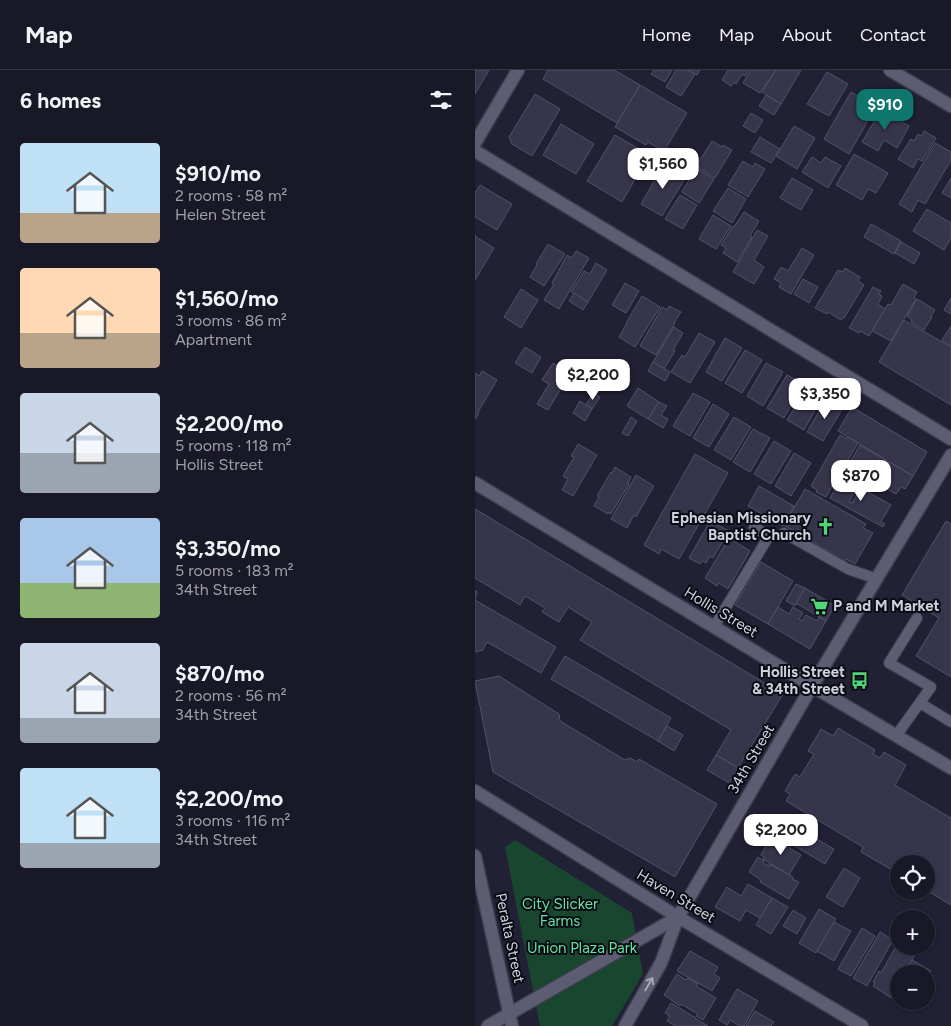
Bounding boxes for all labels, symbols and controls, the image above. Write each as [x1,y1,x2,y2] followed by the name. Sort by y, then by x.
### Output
[25,20,73,49] text: Map
[642,24,691,46] text: Home
[719,24,754,46] text: Map
[782,24,832,46] text: About
[860,24,926,46] text: Contact
[427,86,455,114] icon: filters
[20,88,101,113] text: 6 homes
[855,88,915,131] pin: $910
[867,95,903,114] text: $910
[622,148,704,190] pin: $1,560
[639,154,687,173] text: $1,560
[175,161,261,186] text: $910/mo
[60,163,120,223] icon: home
[175,186,287,205] text: 2 rooms · 58 m²
[175,205,266,224] text: Helen Street
[175,286,278,311] text: $1,560/mo
[60,288,120,348] icon: home
[175,311,287,330] text: 3 rooms · 86 m²
[175,330,252,349] text: Apartment
[552,358,634,401] pin: $2,200
[567,365,619,384] text: $2,200
[784,378,866,420] pin: $3,350
[800,384,850,403] text: $3,350
[175,411,283,436] text: $2,200/mo
[60,413,120,473] icon: home
[175,436,292,455] text: 5 rooms · 118 m²
[175,455,263,474] text: Hollis Street
[831,460,891,502] pin: $870
[842,466,880,485] text: $870
[671,509,811,544] place label: Ephesian Missionary Baptist Church
[815,517,835,537] church icon: Ephesian Missionary Baptist Church
[175,536,281,561] text: $3,350/mo
[60,538,120,598] icon: home
[175,561,294,580] text: 5 rooms · 183 m²
[175,580,257,599] text: 34th Street
[681,583,761,641] street label: Hollis Street
[809,596,829,616] supermarket icon: P and M Market
[833,597,940,615] place label: P and M Market
[175,661,264,686] text: $870/mo
[60,663,120,723] icon: home
[752,663,845,698] place label: Hollis Street & 34th Street
[849,671,869,691] bus stop icon: Hollis Street & 34th Street
[175,686,287,705] text: 2 rooms · 56 m²
[175,705,257,724] text: 34th Street
[724,721,778,797] street label: 34th Street
[175,786,283,811] text: $2,200/mo
[60,788,120,848] icon: home
[175,811,290,830] text: 3 rooms · 116 m²
[740,814,822,856] pin: $2,200
[755,820,807,839] text: $2,200
[175,830,257,849] text: 34th Street
[890,855,935,1010] map controls
[890,855,935,900] button: locate
[633,865,719,927] street label: Haven Street
[492,891,528,985] street label: Peralta Street
[522,895,598,930] park label: City Slicker Farms
[890,910,935,955] button: +
[527,939,638,957] park label: Union Plaza Park
[890,965,935,1010] button: −
[644,976,654,991] one-way arrow

